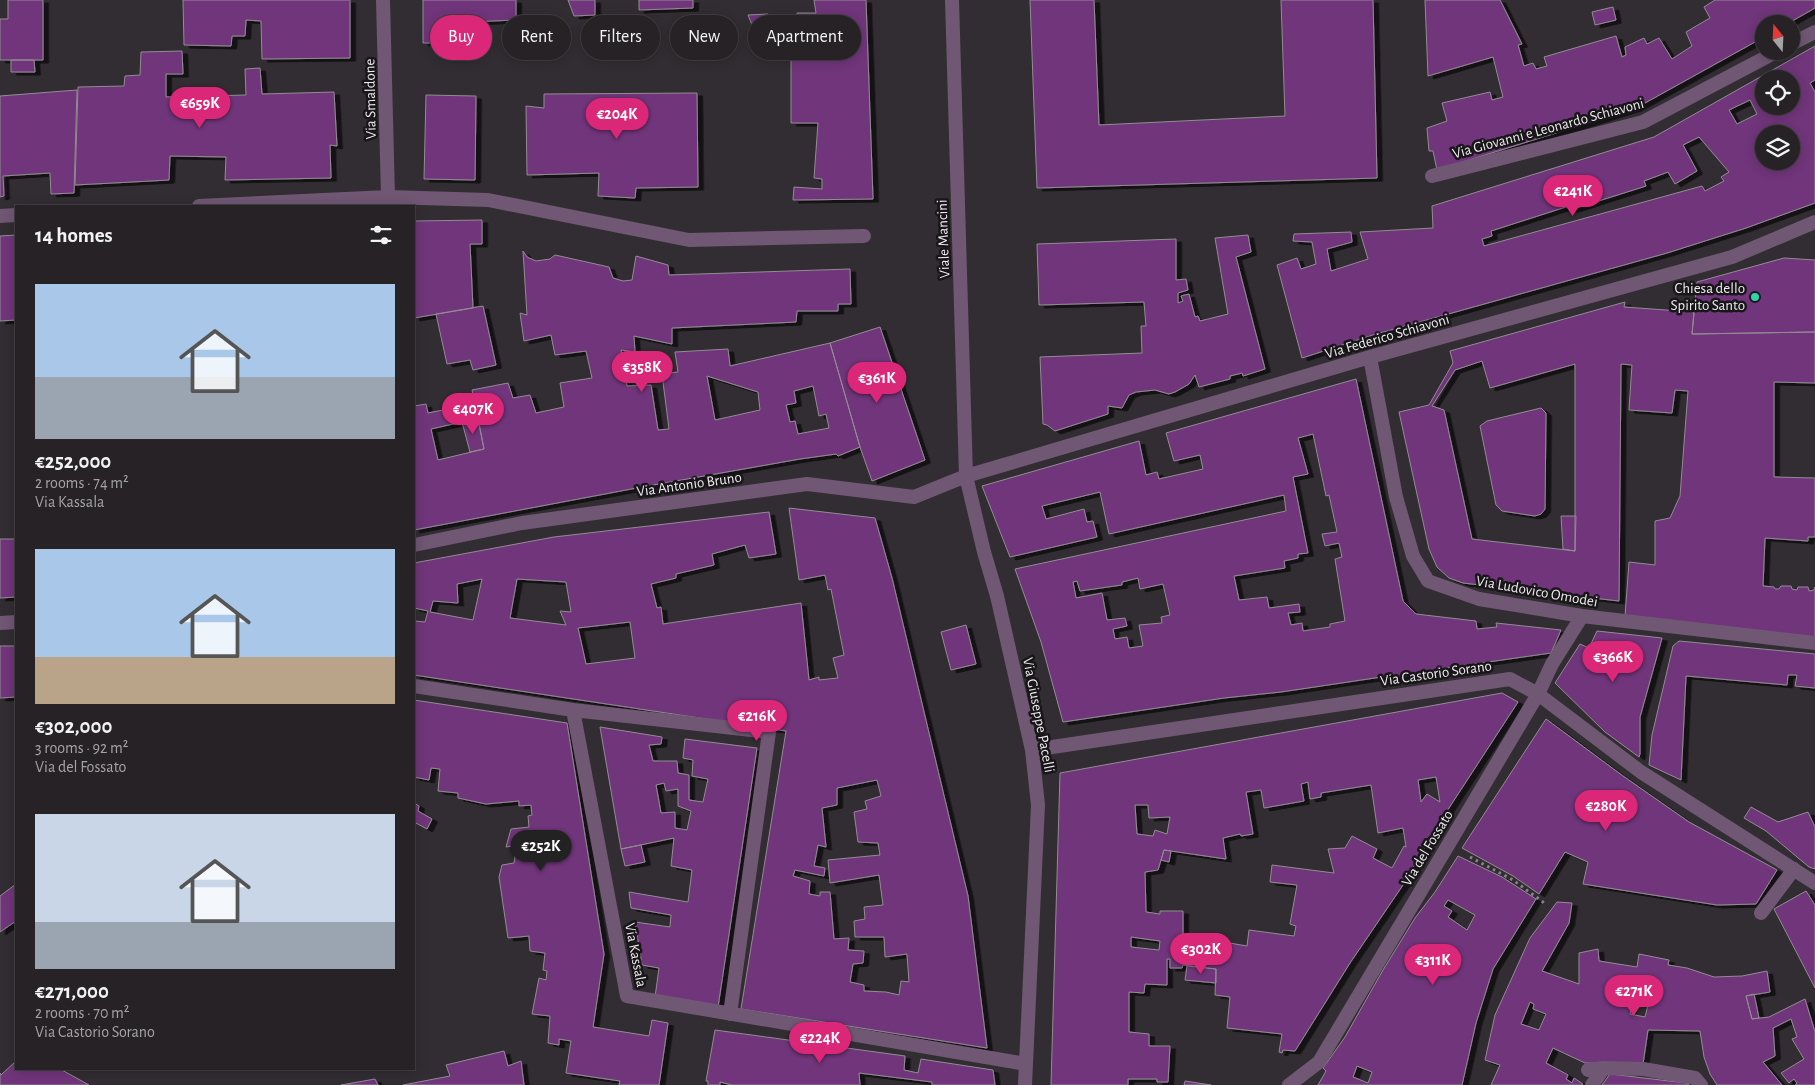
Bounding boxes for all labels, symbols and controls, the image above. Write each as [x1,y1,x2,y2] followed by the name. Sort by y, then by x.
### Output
[430,15,492,60] chip: Buy
[502,15,571,60] chip: Rent
[581,15,660,60] chip: Filters
[670,15,738,60] chip: New
[748,15,861,60] chip: Apartment
[1755,15,1800,60] north arrow
[1755,15,1800,170] map controls
[362,58,379,139] street label: Via Smaldone
[1755,70,1800,115] button: locate
[165,86,235,129] pin: €659K
[180,95,220,111] text: €659K
[1451,96,1645,161] street label: Via Giovanni e Leonardo Schiavoni
[582,98,652,140] pin: €204K
[597,106,637,122] text: €204K
[1755,125,1800,170] button: layers
[1538,174,1608,217] pin: €241K
[1554,183,1592,199] text: €241K
[935,199,952,279] street label: Viale Mancini
[367,221,395,249] icon: filters
[35,225,113,246] text: 14 homes
[1671,281,1745,313] place label: Chiesa dello Spirito Santo
[1749,291,1761,303] marker: Chiesa dello Spirito Santo
[1323,312,1451,361] street label: Via Federico Schiavoni
[170,316,260,406] icon: home
[607,350,677,393] pin: €358K
[623,359,661,375] text: €358K
[842,362,912,404] pin: €361K
[858,370,896,386] text: €361K
[438,392,508,435] pin: €407K
[453,401,493,417] text: €407K
[35,451,111,472] text: €252,000
[635,470,743,499] street label: Via Antonio Bruno
[35,475,129,491] text: 2 rooms · 74 m²
[35,494,105,510] text: Via Kassala
[1475,573,1599,610] street label: Via Ludovico Omodei
[170,581,260,671] icon: home
[1578,640,1648,683] pin: €366K
[1593,649,1633,665] text: €366K
[1020,656,1057,774] street label: Via Giuseppe Pacelli
[1379,658,1493,689] street label: Via Castorio Sorano
[722,700,792,742] pin: €216K
[738,708,776,724] text: €216K
[35,716,112,737] text: €302,000
[35,740,128,756] text: 3 rooms · 92 m²
[35,759,126,775] text: Via del Fossato
[1571,790,1641,832] pin: €280K
[1586,798,1626,814] text: €280K
[1399,808,1456,889] street label: Via del Fossato
[506,830,576,872] pin: €252K
[522,838,560,854] text: €252K
[170,846,260,936] icon: home
[622,922,649,989] street label: Via Kassala
[1166,932,1236,975] pin: €302K
[1181,941,1221,957] text: €302K
[1398,944,1468,986] pin: €311K
[1415,952,1451,968] text: €311K
[1599,974,1669,1017] pin: €271K
[35,981,109,1002] text: €271,000
[1615,983,1653,999] text: €271K
[35,1005,129,1021] text: 2 rooms · 70 m²
[785,1022,855,1064] pin: €224K
[35,1024,155,1040] text: Via Castorio Sorano
[800,1030,840,1046] text: €224K

